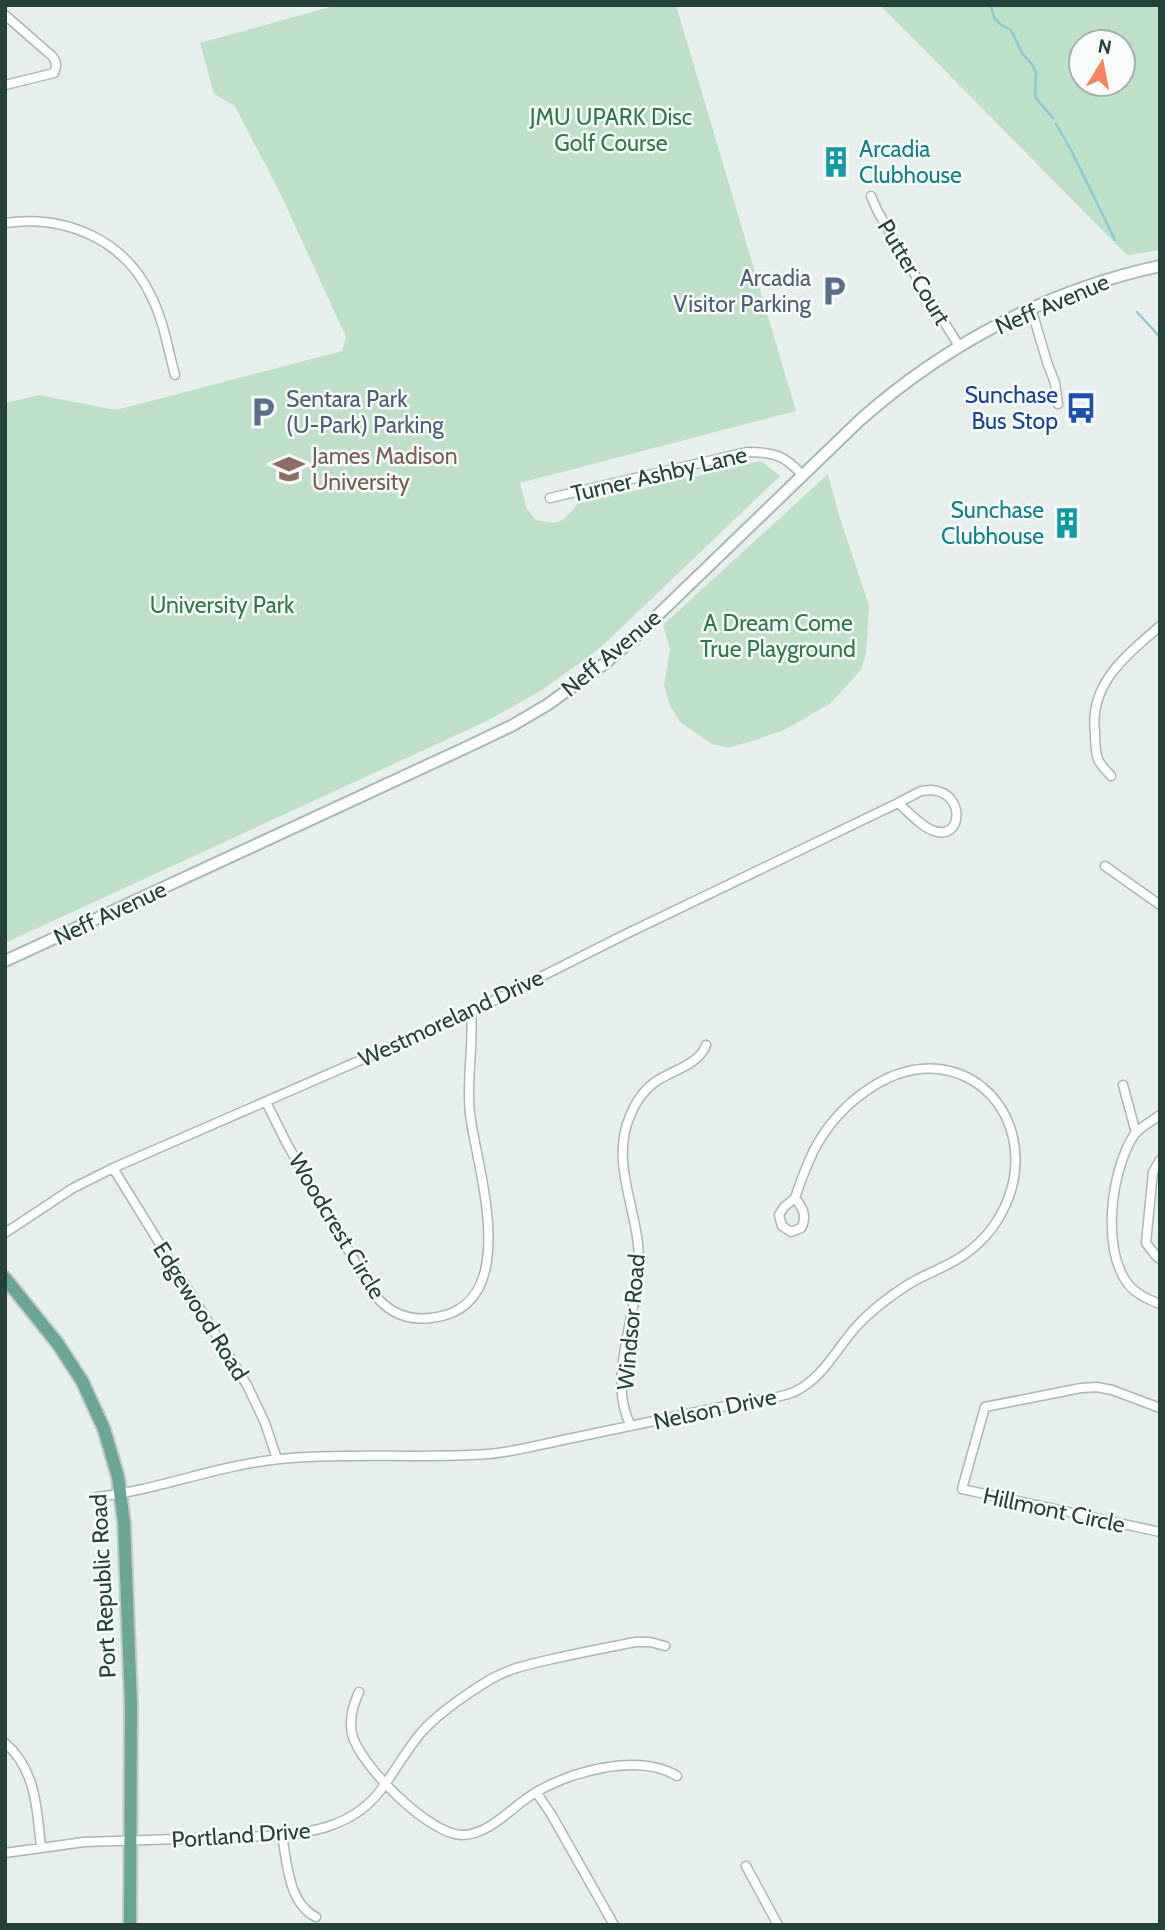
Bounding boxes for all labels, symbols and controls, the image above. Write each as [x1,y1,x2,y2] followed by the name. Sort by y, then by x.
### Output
[1067,28,1137,98] north arrow
[1096,34,1113,59] text: N
[529,103,692,157] park label: JMU UPARK Disc Golf Course
[859,135,962,189] place label: Arcadia Clubhouse
[819,145,853,179] building icon: Arcadia Clubhouse
[872,214,957,330] street label: Putter Court
[673,264,812,318] place label: Arcadia Visitor Parking
[991,267,1113,341] street label: Neff Avenue
[817,274,851,308] parking icon: Arcadia Visitor Parking
[965,381,1058,435] place label: Sunchase Bus Stop
[286,385,444,439] place label: Sentara Park (U-Park) Parking
[1064,391,1098,425] bus stop icon: Sunchase Bus Stop
[246,395,280,429] parking icon: Sentara Park (U-Park) Parking
[568,440,750,508] street label: Turner Ashby Lane
[311,442,458,496] place label: James Madison University
[272,452,306,486] school or university icon: James Madison University
[941,496,1044,550] place label: Sunchase Clubhouse
[1050,506,1084,540] building icon: Sunchase Clubhouse
[150,591,295,619] park label: University Park
[556,603,667,703] street label: Neff Avenue
[700,609,856,663] park label: A Dream Come True Playground
[49,875,171,951] street label: Neff Avenue
[354,963,548,1073] street label: Westmoreland Drive
[283,1148,392,1304] street label: Woodcrest Circle
[147,1237,255,1385] street label: Edgewood Road
[611,1253,651,1391] street label: Windsor Road
[651,1382,779,1436] street label: Nelson Drive
[980,1481,1128,1539] street label: Hillmont Circle
[84,1493,122,1679] street label: Port Republic Road
[170,1816,312,1854] street label: Portland Drive

